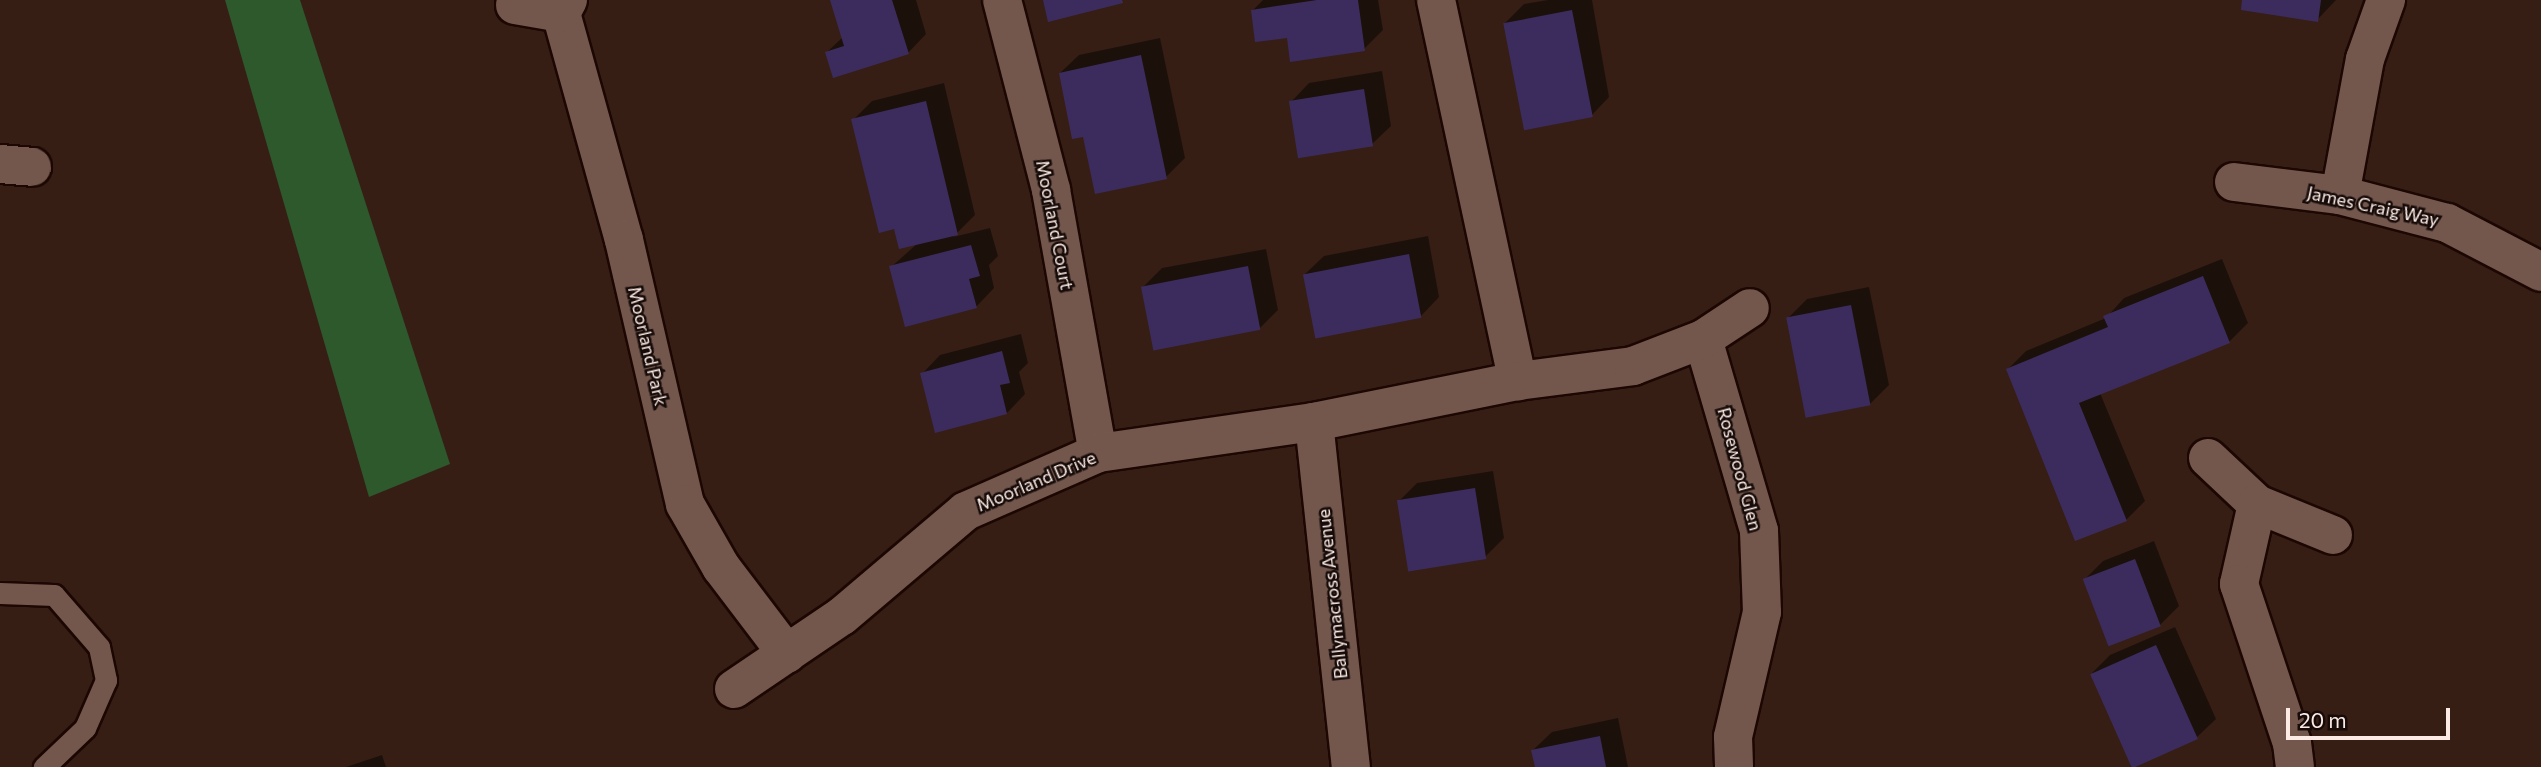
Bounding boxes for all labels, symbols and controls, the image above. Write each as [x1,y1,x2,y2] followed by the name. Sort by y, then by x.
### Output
[1032,158,1078,292] street label: Moorland Court
[2305,182,2441,230] street label: James Craig Way
[624,284,672,408] street label: Moorland Park
[1713,405,1767,533] street label: Rosewood Glen
[973,446,1099,516] street label: Moorland Drive
[1312,508,1352,680] street label: Ballymacross Avenue
[2289,694,2454,738] scale bar
[2299,707,2347,732] text: 20 m

